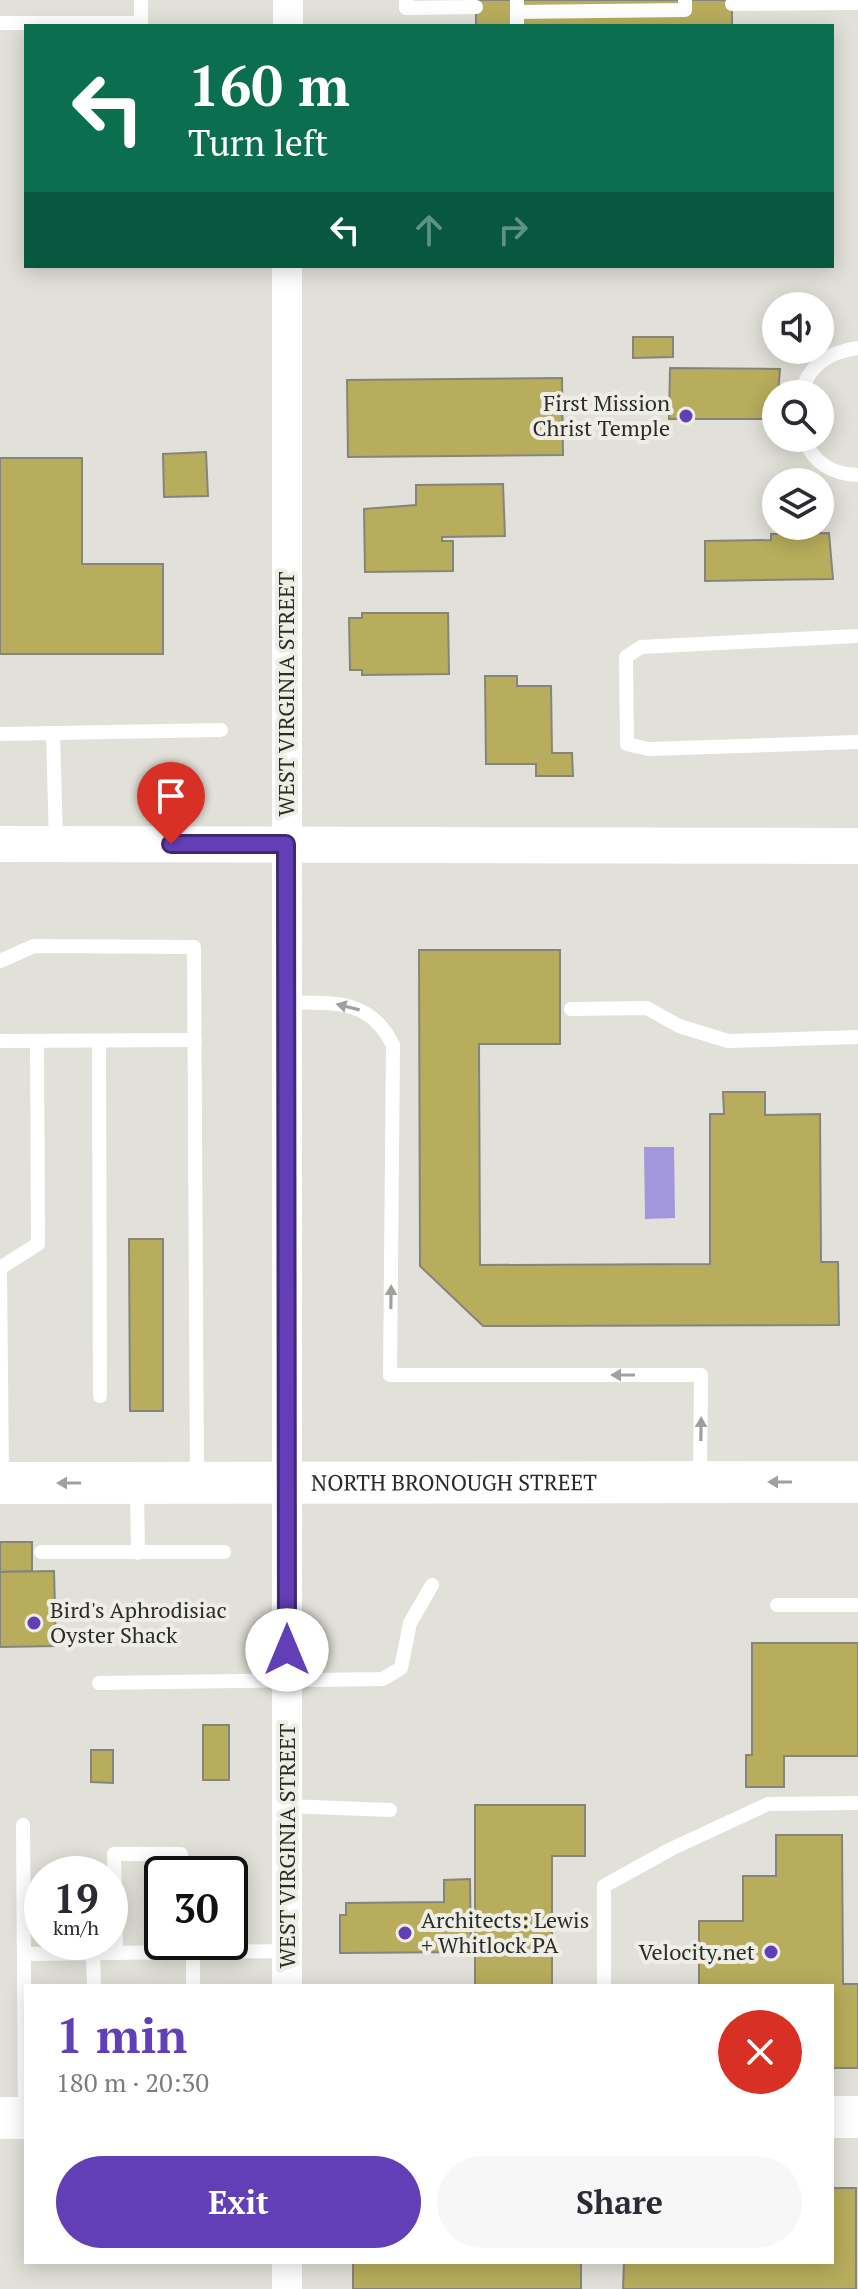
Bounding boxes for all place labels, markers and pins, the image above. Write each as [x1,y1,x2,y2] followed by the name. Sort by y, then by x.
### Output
[532,388,670,442] place label: First Mission Christ Temple
[677,407,695,425] marker: First Mission Christ Temple
[137,762,205,844] pin
[50,1595,227,1649] place label: Bird's Aphrodisiac Oyster Shack
[25,1614,43,1632] marker: Bird's Aphrodisiac Oyster Shack
[421,1905,589,1959] place label: Architects: Lewis + Whitlock PA
[396,1924,414,1942] marker: Architects: Lewis + Whitlock PA
[638,1937,755,1966] place label: Velocity.net
[762,1943,780,1961] marker: Velocity.net

